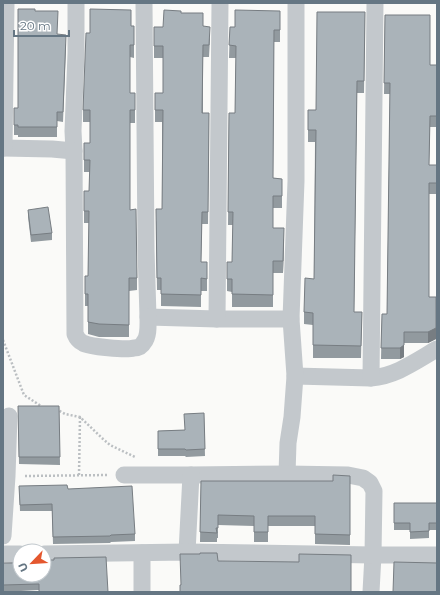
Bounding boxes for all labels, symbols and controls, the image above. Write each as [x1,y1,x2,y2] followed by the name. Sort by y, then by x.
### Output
[14,12,69,38] scale bar
[20,18,51,33] text: 20 m
[12,543,52,583] north arrow
[15,560,31,574] text: U

